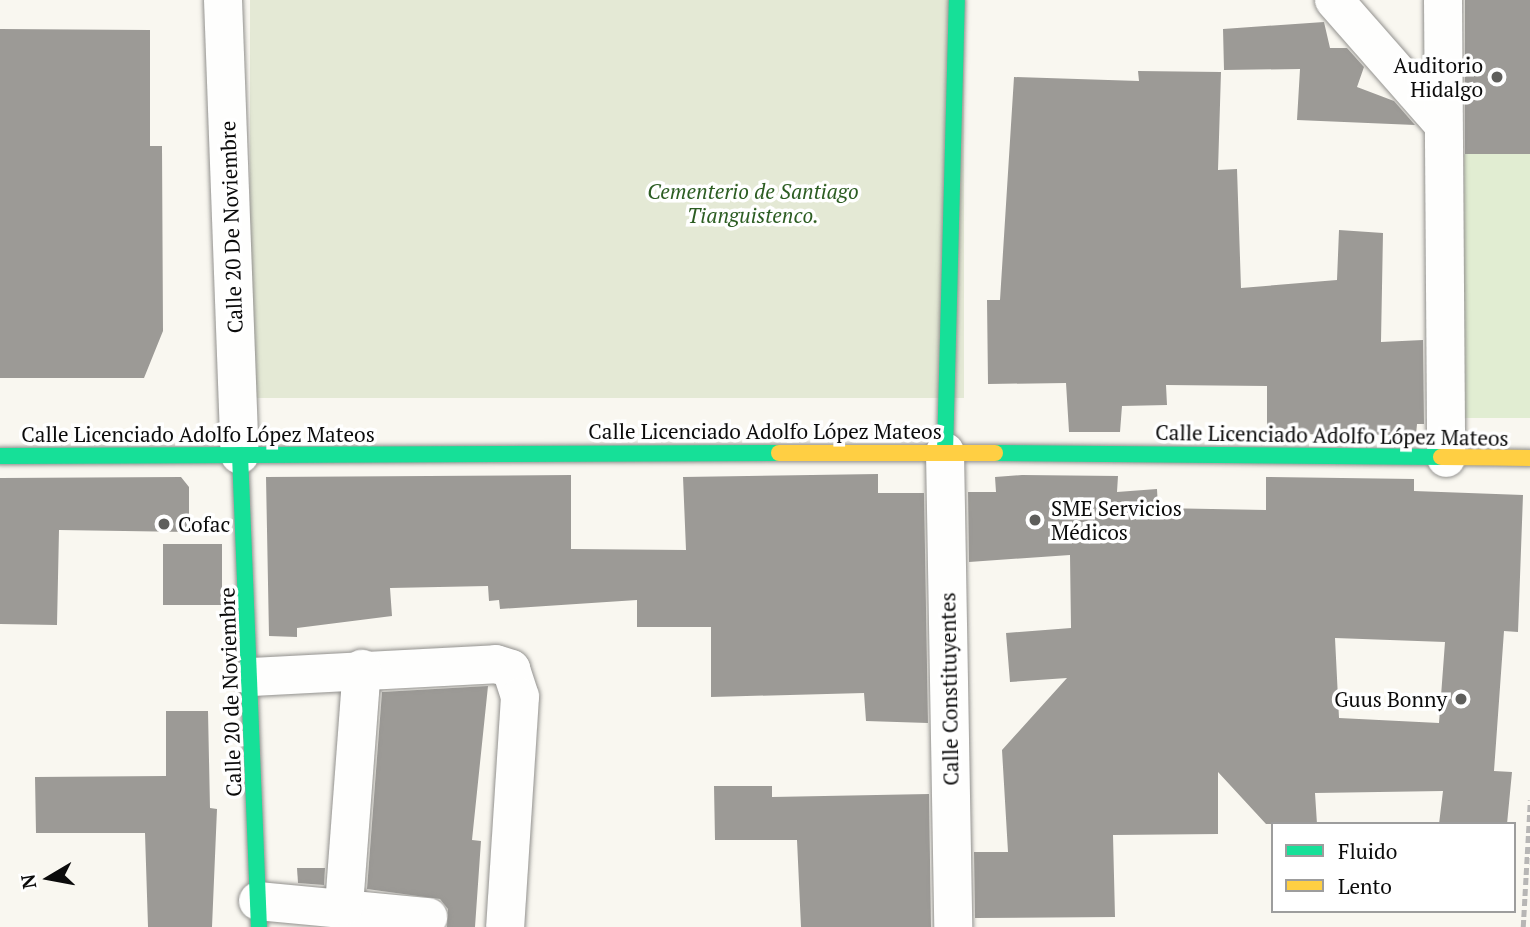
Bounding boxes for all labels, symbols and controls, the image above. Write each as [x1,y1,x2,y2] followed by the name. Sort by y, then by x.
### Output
[1393,52,1483,102] place label: Auditorio Hidalgo
[1489,69,1505,85] marker: Auditorio Hidalgo
[215,120,247,334] street label: Calle 20 De Noviembre
[647,178,859,228] park label: Cementerio de Santiago Tianguistenco.
[588,418,942,444] street label: Calle Licenciado Adolfo López Mateos
[1155,419,1509,451] street label: Calle Licenciado Adolfo López Mateos
[21,421,375,447] street label: Calle Licenciado Adolfo López Mateos
[1051,495,1182,545] place label: SME Servicios Médicos
[1025,510,1045,530] marker: SME Servicios Médicos
[178,511,230,537] place label: Cofac
[156,516,172,532] marker: Cofac
[214,587,246,797] street label: Calle 20 de Noviembre
[935,592,963,786] street label: Calle Constituyentes
[1334,686,1447,712] place label: Guus Bonny
[1453,691,1469,707] marker: Guus Bonny
[1271,822,1516,913] legend
[1338,837,1397,865] text: Fluido
[14,843,84,913] north arrow
[14,872,41,891] text: N
[1338,872,1392,900] text: Lento

